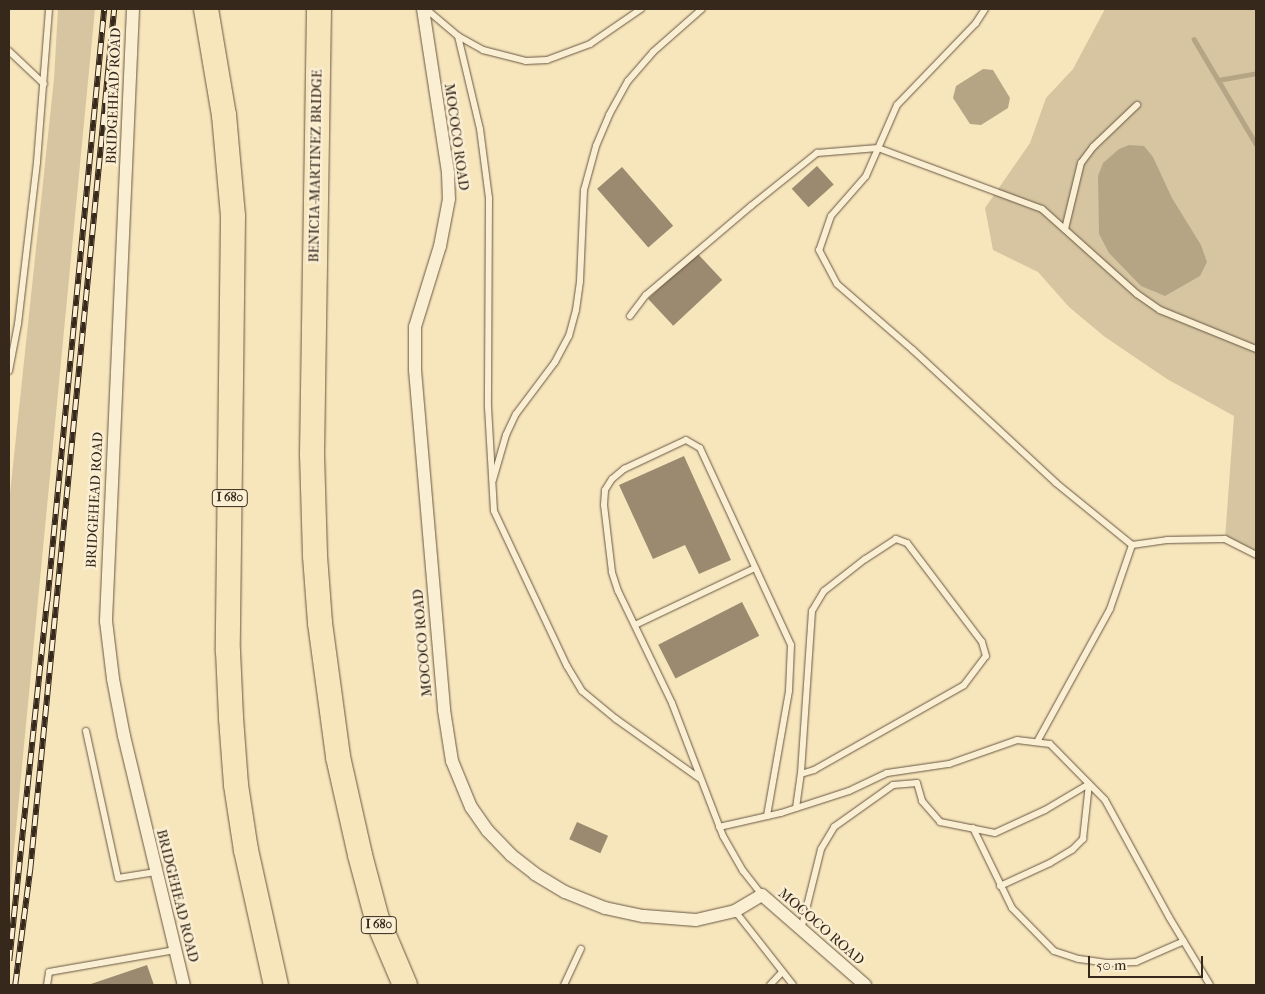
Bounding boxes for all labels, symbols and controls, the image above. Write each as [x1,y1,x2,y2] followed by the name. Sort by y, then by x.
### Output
[103,27,125,165] street label: BRIDGEHEAD ROAD
[306,69,326,263] street label: BENICIA-MARTINEZ BRIDGE
[440,82,472,192] street label: MOCOCO ROAD
[83,431,107,569] street label: BRIDGEHEAD ROAD
[211,488,249,508] road number: I 680
[410,588,436,698] street label: MOCOCO ROAD
[152,828,202,964] street label: BRIDGEHEAD ROAD
[775,885,867,969] street label: MOCOCO ROAD
[360,916,398,934] road number: I 680
[1090,946,1205,978] scale bar
[1096,956,1126,974] text: 50 m

